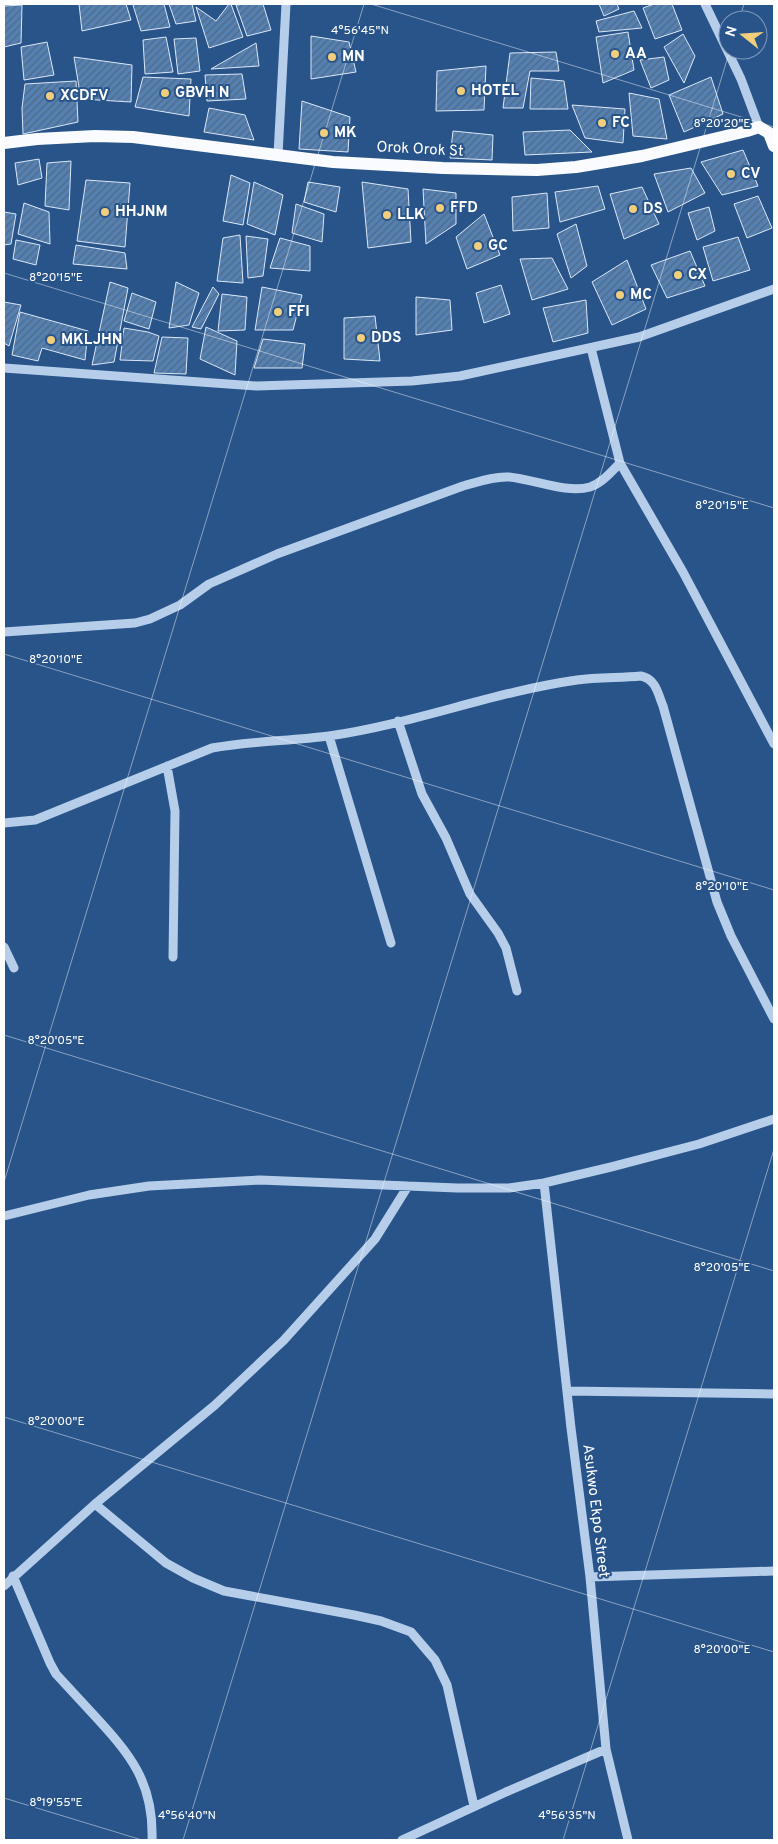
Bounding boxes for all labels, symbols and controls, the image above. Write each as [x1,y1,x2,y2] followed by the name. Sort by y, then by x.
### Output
[718,10,768,60] north arrow
[331,23,389,39] text: 4°56'45"N
[722,24,742,39] text: N
[625,45,647,64] place label: AA
[342,48,365,67] place label: MN
[609,48,621,60] marker: AA
[326,51,338,63] marker: MN
[471,82,519,101] place label: HOTEL
[175,84,230,103] place label: GBVH N
[455,85,467,97] marker: HOTEL
[60,87,108,106] place label: XCDFV
[159,87,171,99] marker: GBVH N
[44,90,56,102] marker: XCDFV
[612,114,630,133] place label: FC
[694,116,750,132] text: 8°20'20"E
[596,117,608,129] marker: FC
[334,124,357,143] place label: MK
[318,127,330,139] marker: MK
[376,138,464,162] street label: Orok Orok St
[741,165,760,184] place label: CV
[725,168,737,180] marker: CV
[450,199,478,218] place label: FFD
[643,200,663,219] place label: DS
[434,202,446,214] marker: FFD
[115,203,168,222] place label: HHJNM
[627,203,639,215] marker: DS
[99,206,111,218] marker: HHJNM
[397,206,425,225] place label: LLK
[381,209,393,221] marker: LLK
[488,237,508,256] place label: GC
[472,240,484,252] marker: GC
[688,266,707,285] place label: CX
[672,269,684,281] marker: CX
[29,270,83,286] text: 8°20'15"E
[630,286,652,305] place label: MC
[614,289,626,301] marker: MC
[288,303,310,322] place label: FFI
[272,306,284,318] marker: FFI
[371,329,401,348] place label: DDS
[61,331,123,350] place label: MKLJHN
[355,332,367,344] marker: DDS
[45,334,57,346] marker: MKLJHN
[695,498,749,514] text: 8°20'15"E
[29,652,83,668] text: 8°20'10"E
[695,879,749,895] text: 8°20'10"E
[27,1033,85,1049] text: 8°20'05"E
[693,1260,751,1276] text: 8°20'05"E
[27,1414,85,1430] text: 8°20'00"E
[577,1443,613,1579] street label: Asukwo Ekpo Street
[693,1642,751,1658] text: 8°20'00"E
[29,1795,83,1811] text: 8°19'55"E
[158,1808,216,1824] text: 4°56'40"N
[538,1808,596,1824] text: 4°56'35"N

